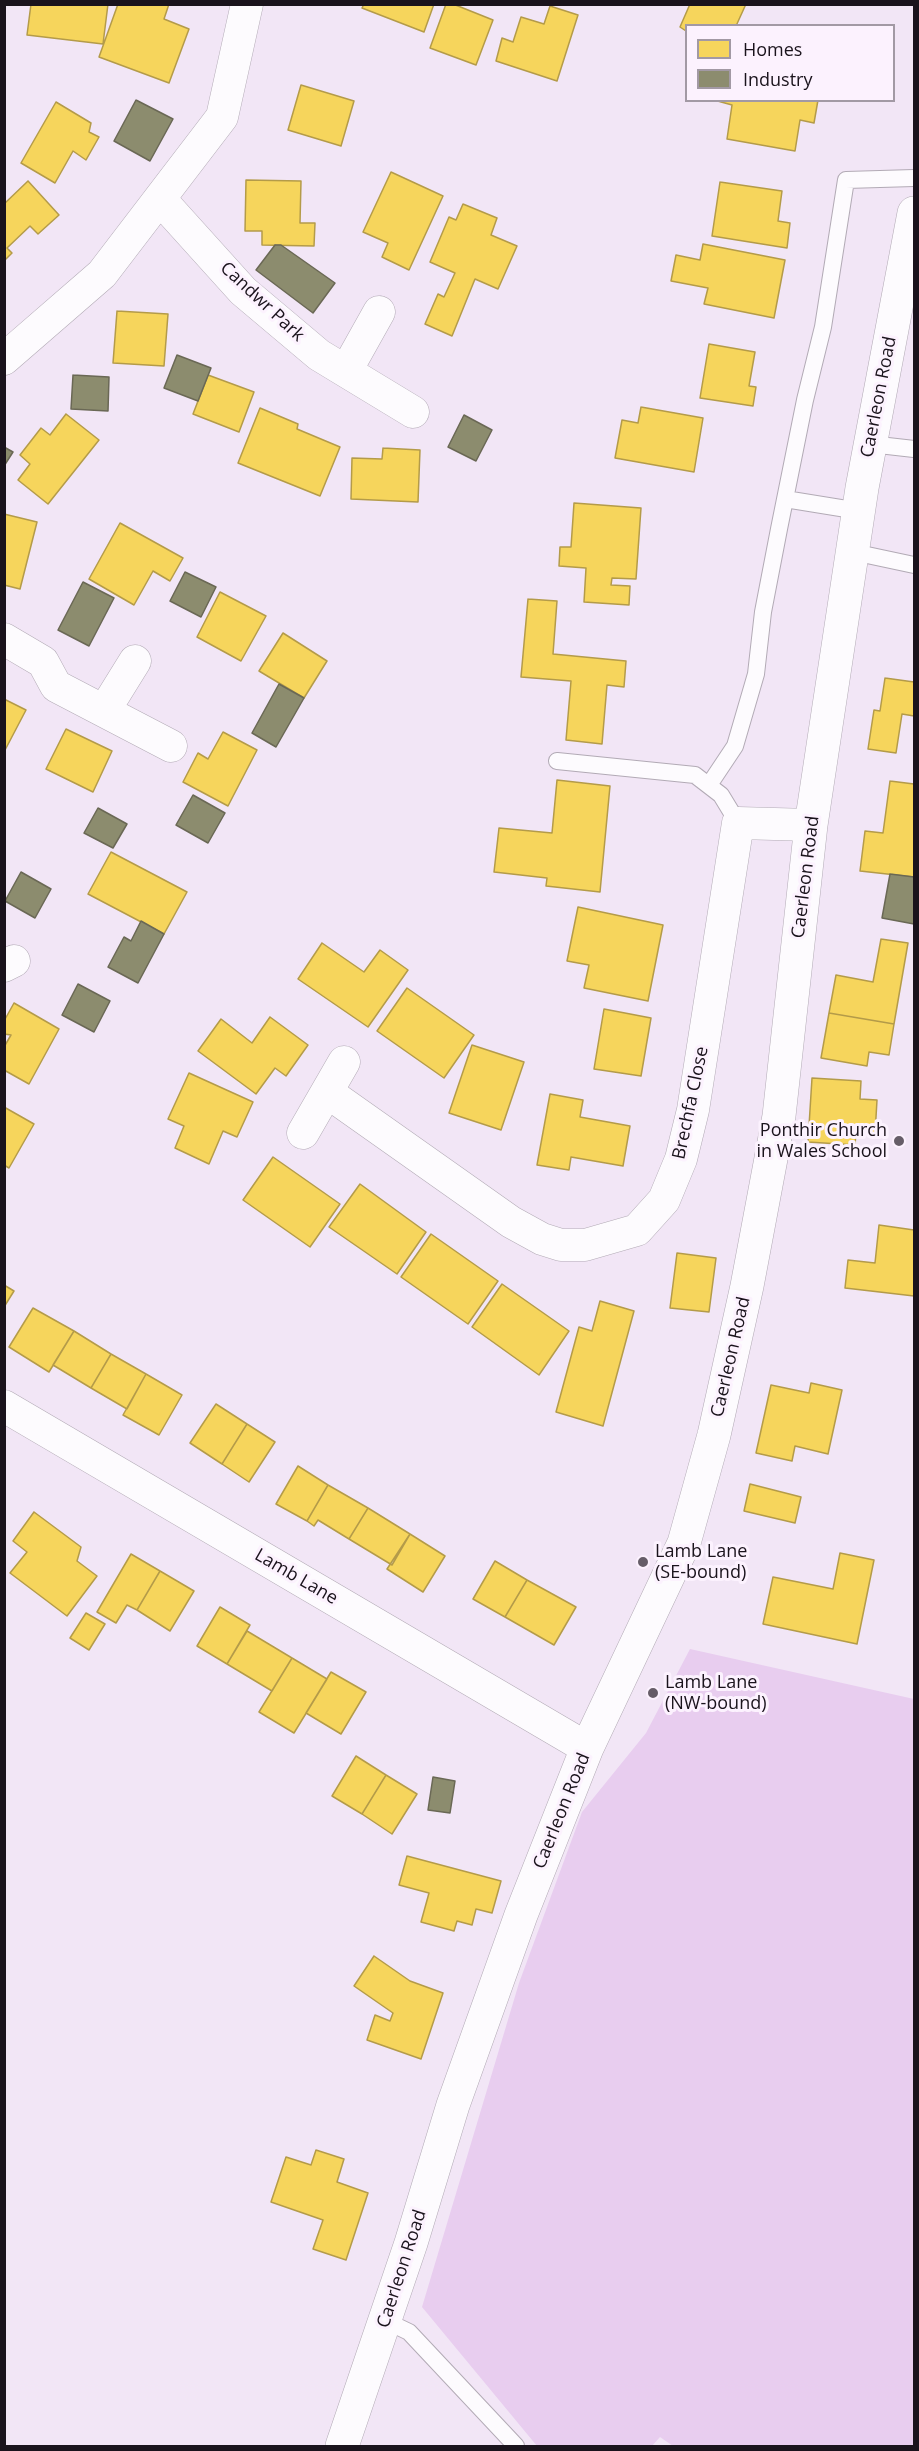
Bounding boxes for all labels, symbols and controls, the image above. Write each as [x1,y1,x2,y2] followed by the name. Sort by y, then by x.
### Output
[685,24,895,102] legend
[743,37,802,61] text: Homes
[743,67,813,91] text: Industry
[216,258,308,346] street label: Candwr Park
[857,335,901,459] street label: Caerleon Road
[788,815,824,939] street label: Caerleon Road
[668,1045,714,1161] street label: Brechfa Close
[756,1120,887,1162] place label: Ponthir Church in Wales School
[892,1134,906,1148] marker: Ponthir Church in Wales School
[707,1295,755,1419] street label: Caerleon Road
[655,1541,747,1584] place label: Lamb Lane (SE-bound)
[251,1545,341,1609] street label: Lamb Lane
[636,1555,650,1569] marker: Lamb Lane (SE-bound)
[665,1672,767,1714] place label: Lamb Lane (NW-bound)
[646,1686,660,1700] marker: Lamb Lane (NW-bound)
[529,1750,595,1872] street label: Caerleon Road
[373,2207,431,2331] street label: Caerleon Road

